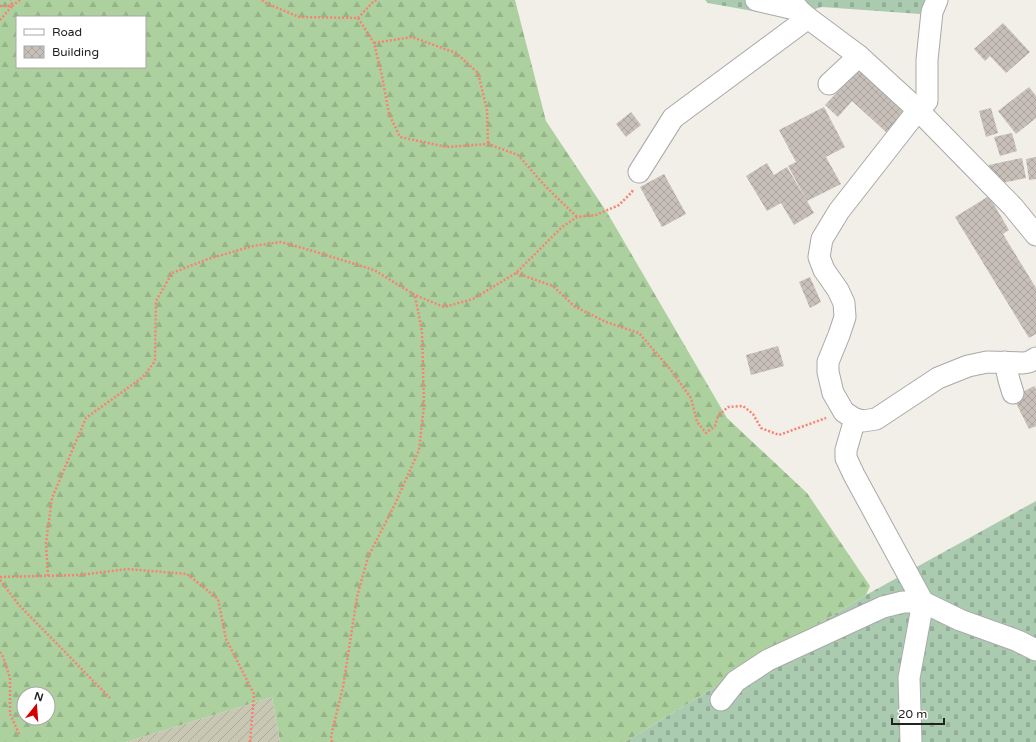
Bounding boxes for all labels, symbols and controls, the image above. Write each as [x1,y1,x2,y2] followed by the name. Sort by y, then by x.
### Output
[16,16,146,68] legend
[52,25,82,39] text: Road
[52,45,99,59] text: Building
[16,686,56,726] north arrow
[33,689,45,704] text: N
[892,700,944,726] scale bar
[898,707,927,721] text: 20 m

